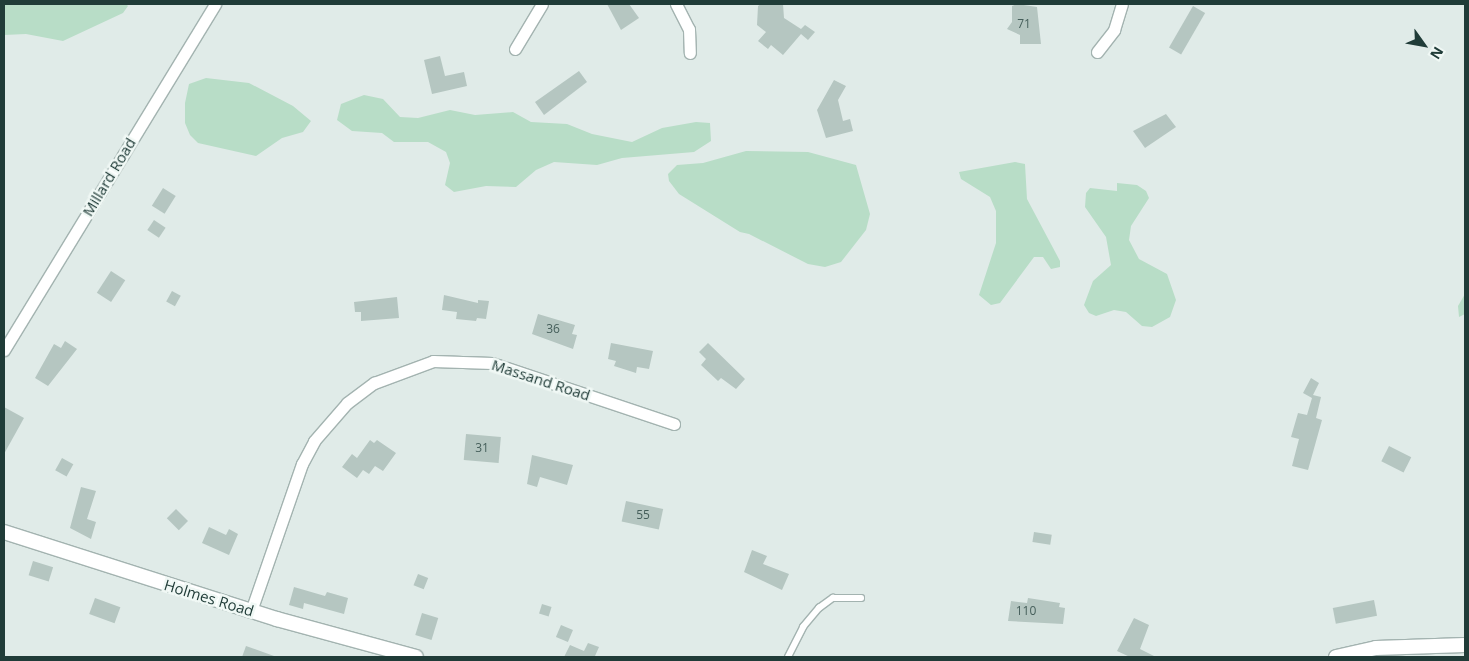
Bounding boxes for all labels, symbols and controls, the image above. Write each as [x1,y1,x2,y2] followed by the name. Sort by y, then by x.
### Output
[1017,17,1031,31] house number: 71
[1399,20,1449,70] north arrow
[1426,43,1448,63] text: N
[79,135,139,219] street label: Millard Road
[546,322,560,336] house number: 36
[489,356,593,404] street label: Massand Road
[475,441,489,455] house number: 31
[636,508,650,522] house number: 55
[162,576,256,620] street label: Holmes Road
[1016,604,1036,618] house number: 110

